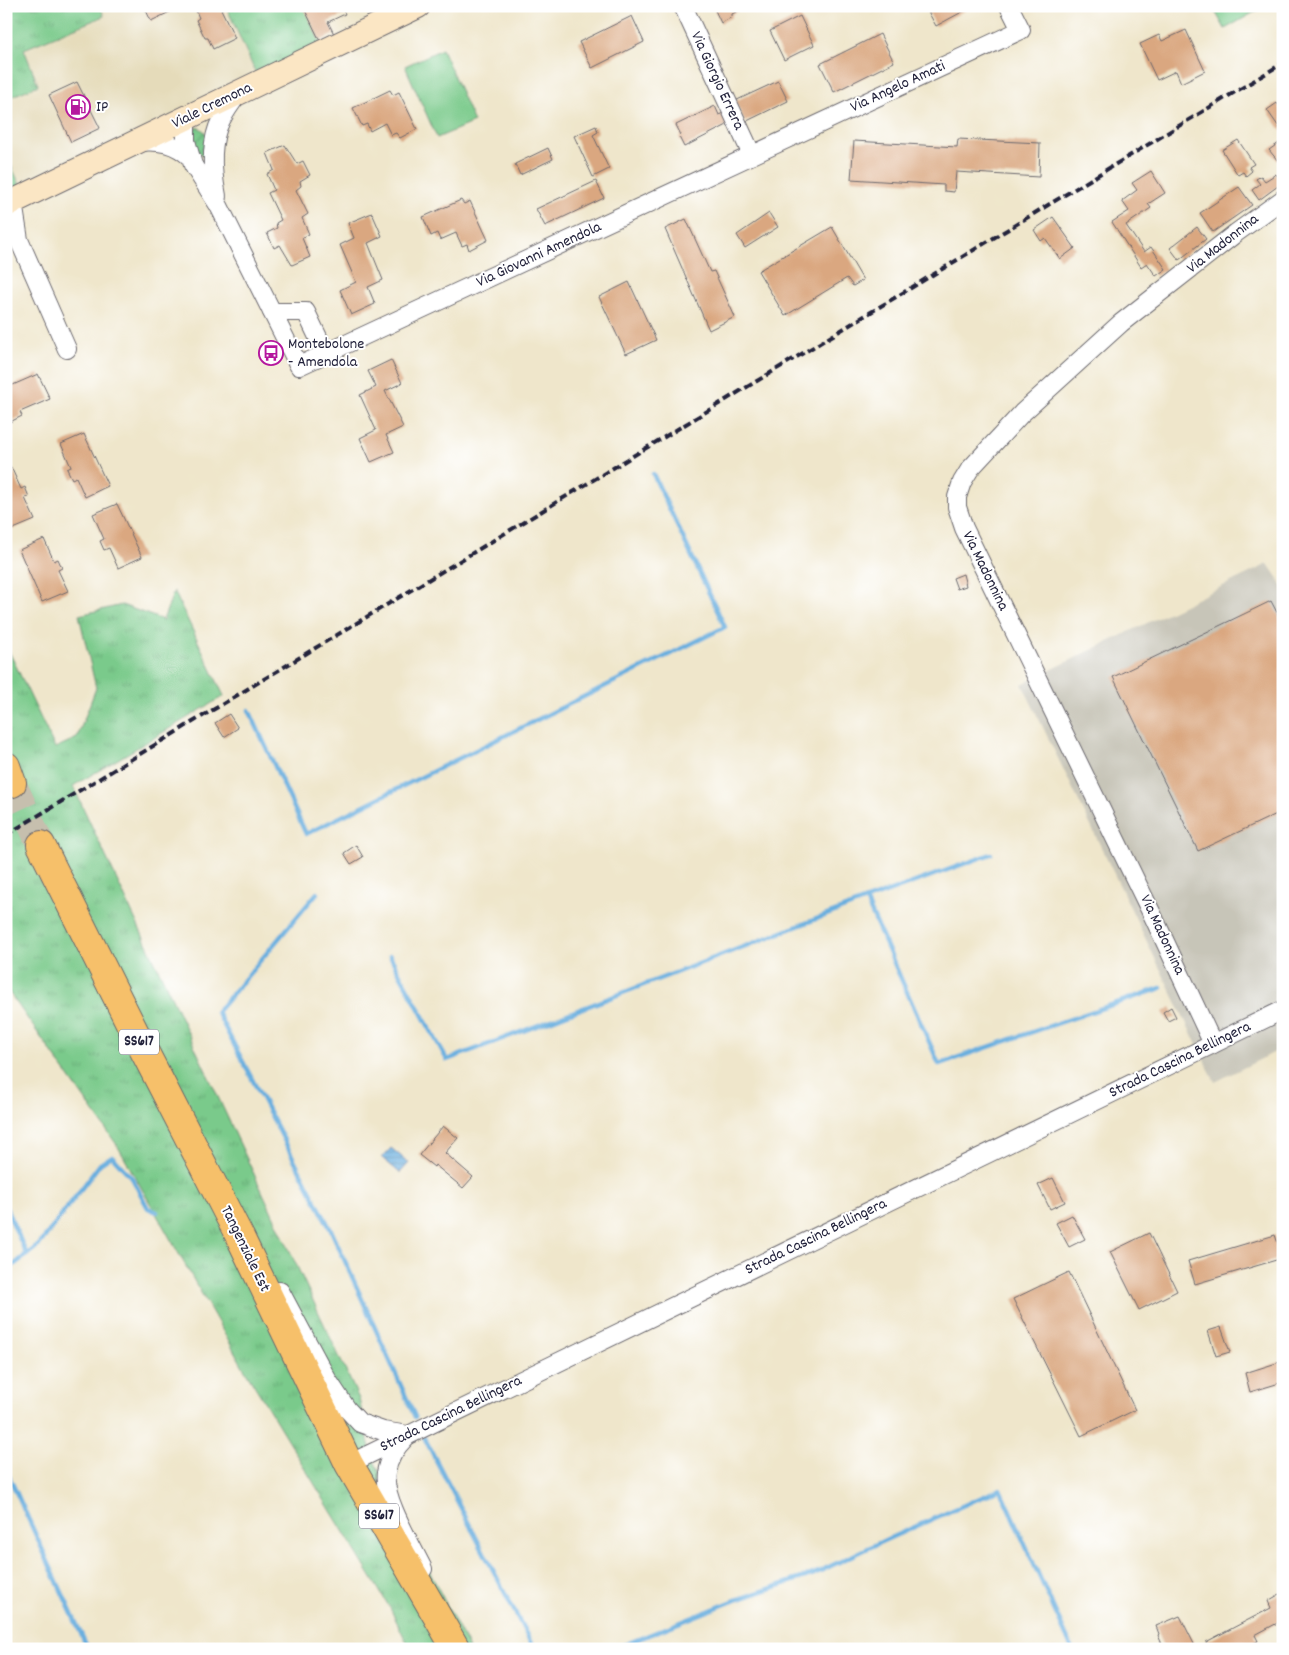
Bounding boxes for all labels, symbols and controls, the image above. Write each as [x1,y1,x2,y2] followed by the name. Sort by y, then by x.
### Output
[684,28,750,134] street label: Via Giorgio Errera
[847,55,949,119] street label: Via Angelo Amati
[168,76,256,135] street label: Viale Cremona
[65,94,91,120] fuel station icon: IP
[96,96,108,119] place label: IP
[1182,208,1264,280] street label: Via Madonnina
[473,216,606,294] street label: Via Giovanni Amendola
[288,333,364,374] place label: Montebolone - Amendola
[258,340,284,366] bus stop icon: Montebolone - Amendola
[956,527,1014,615] street label: Via Madonnina
[1133,891,1191,979] street label: Via Madonnina
[1105,1015,1255,1104] street label: Strada Cascina Bellingera
[119,1030,159,1054] road number: SS617
[741,1192,891,1281] street label: Strada Cascina Bellingera
[214,1202,276,1296] street label: Tangenziale Est
[376,1369,526,1458] street label: Strada Cascina Bellingera
[359,1504,399,1528] road number: SS617

